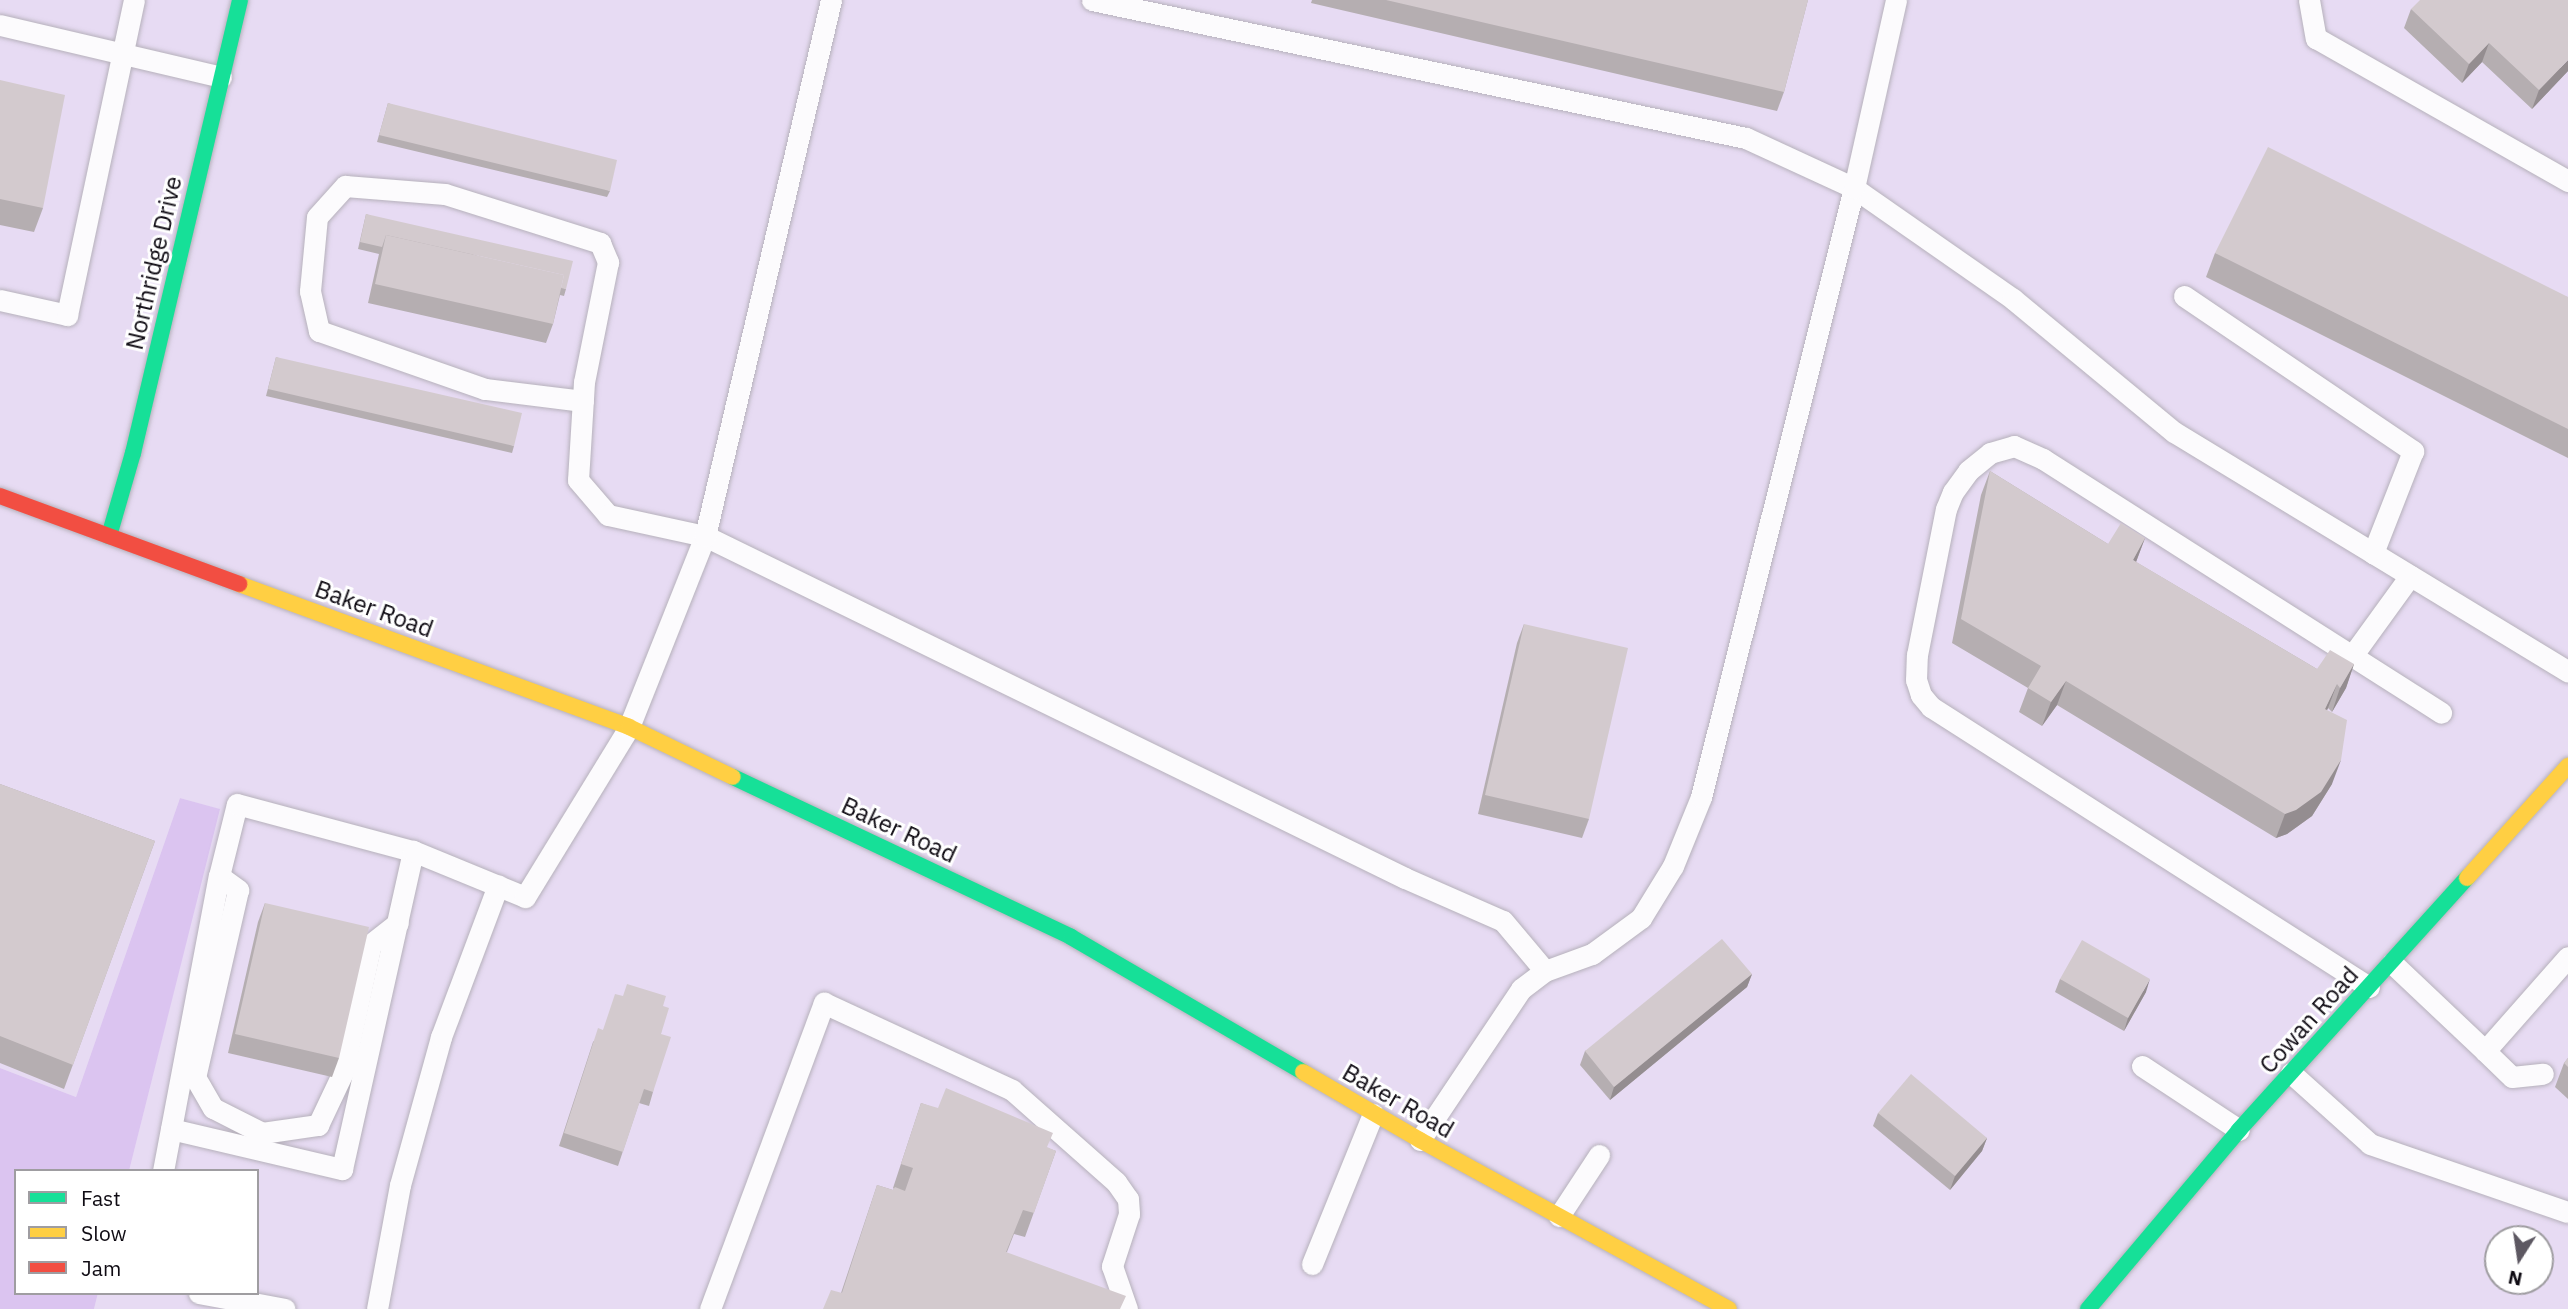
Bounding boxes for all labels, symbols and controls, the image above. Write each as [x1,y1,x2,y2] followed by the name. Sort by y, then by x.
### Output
[120,173,188,353] street label: Northridge Drive
[311,574,437,644] street label: Baker Road
[837,791,961,869] street label: Baker Road
[2254,961,2364,1079] street label: Cowan Road
[1337,1058,1459,1144] street label: Baker Road
[14,1169,259,1295] legend
[81,1184,121,1212] text: Fast
[81,1219,127,1247] text: Slow
[2484,1225,2554,1295] north arrow
[81,1254,121,1282] text: Jam
[2506,1265,2524,1292] text: N

